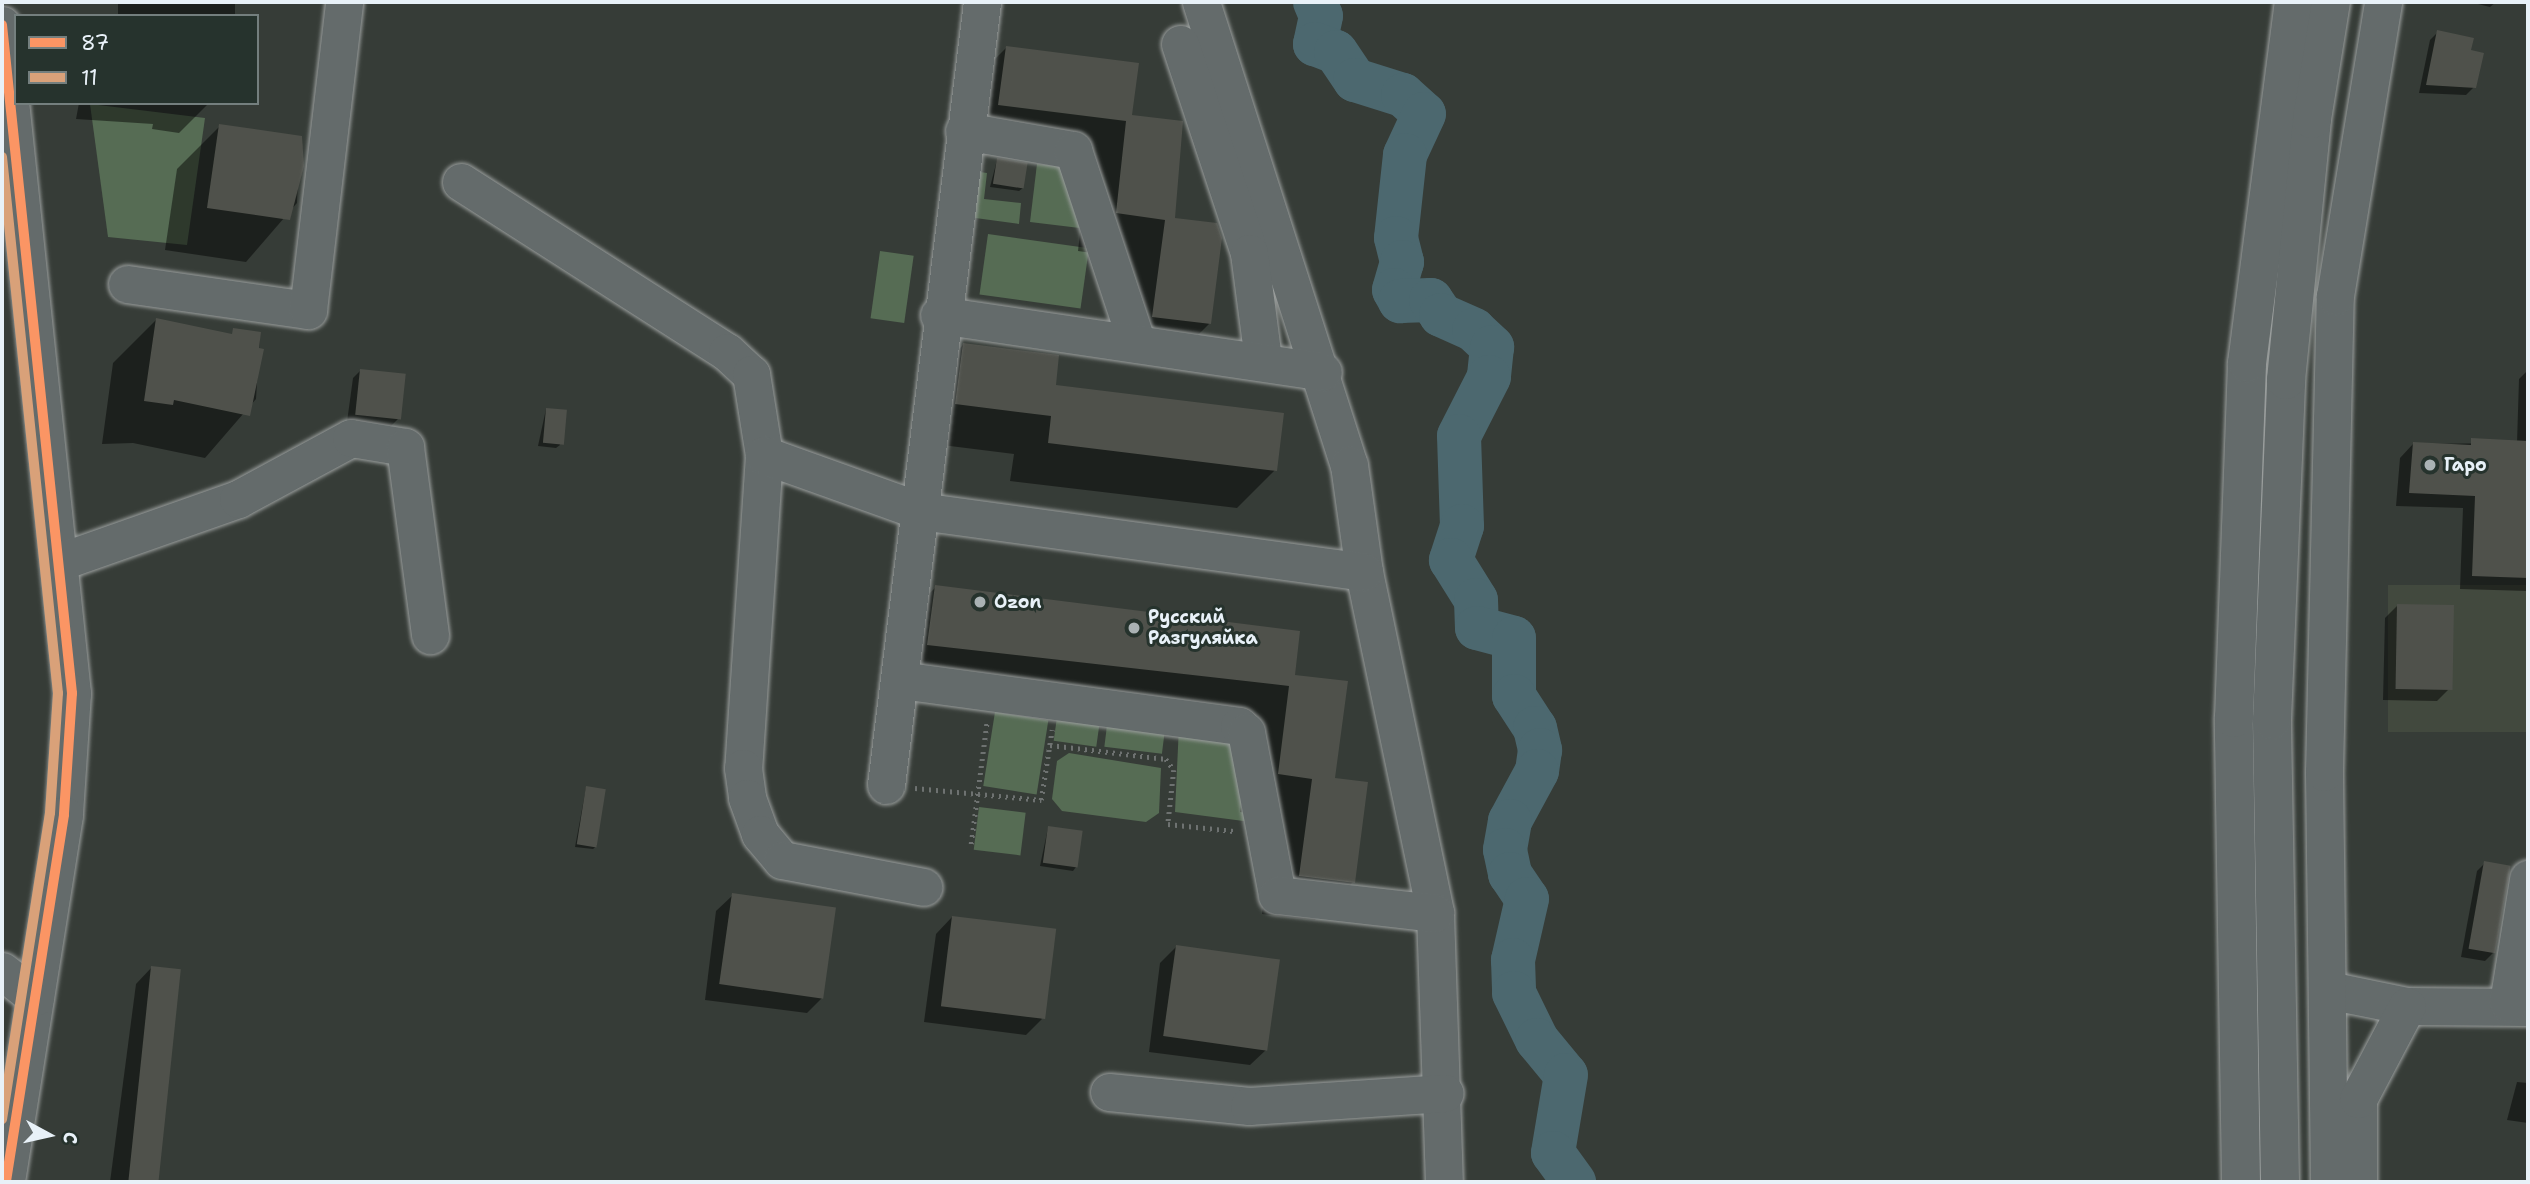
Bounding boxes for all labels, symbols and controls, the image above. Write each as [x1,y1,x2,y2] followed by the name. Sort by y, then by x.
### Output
[14,14,259,105] legend
[81,29,109,57] text: 87
[81,64,98,92] text: 11
[2444,454,2487,476] place label: Гаро
[2422,457,2438,473] marker: Гаро
[994,591,1041,613] place label: Ozon
[972,594,988,610] marker: Ozon
[1148,607,1258,650] place label: Русский Разгуляйка
[1126,620,1142,636] marker: Русский Разгуляйка
[14,1100,84,1170] north arrow
[57,1130,83,1146] text: С

